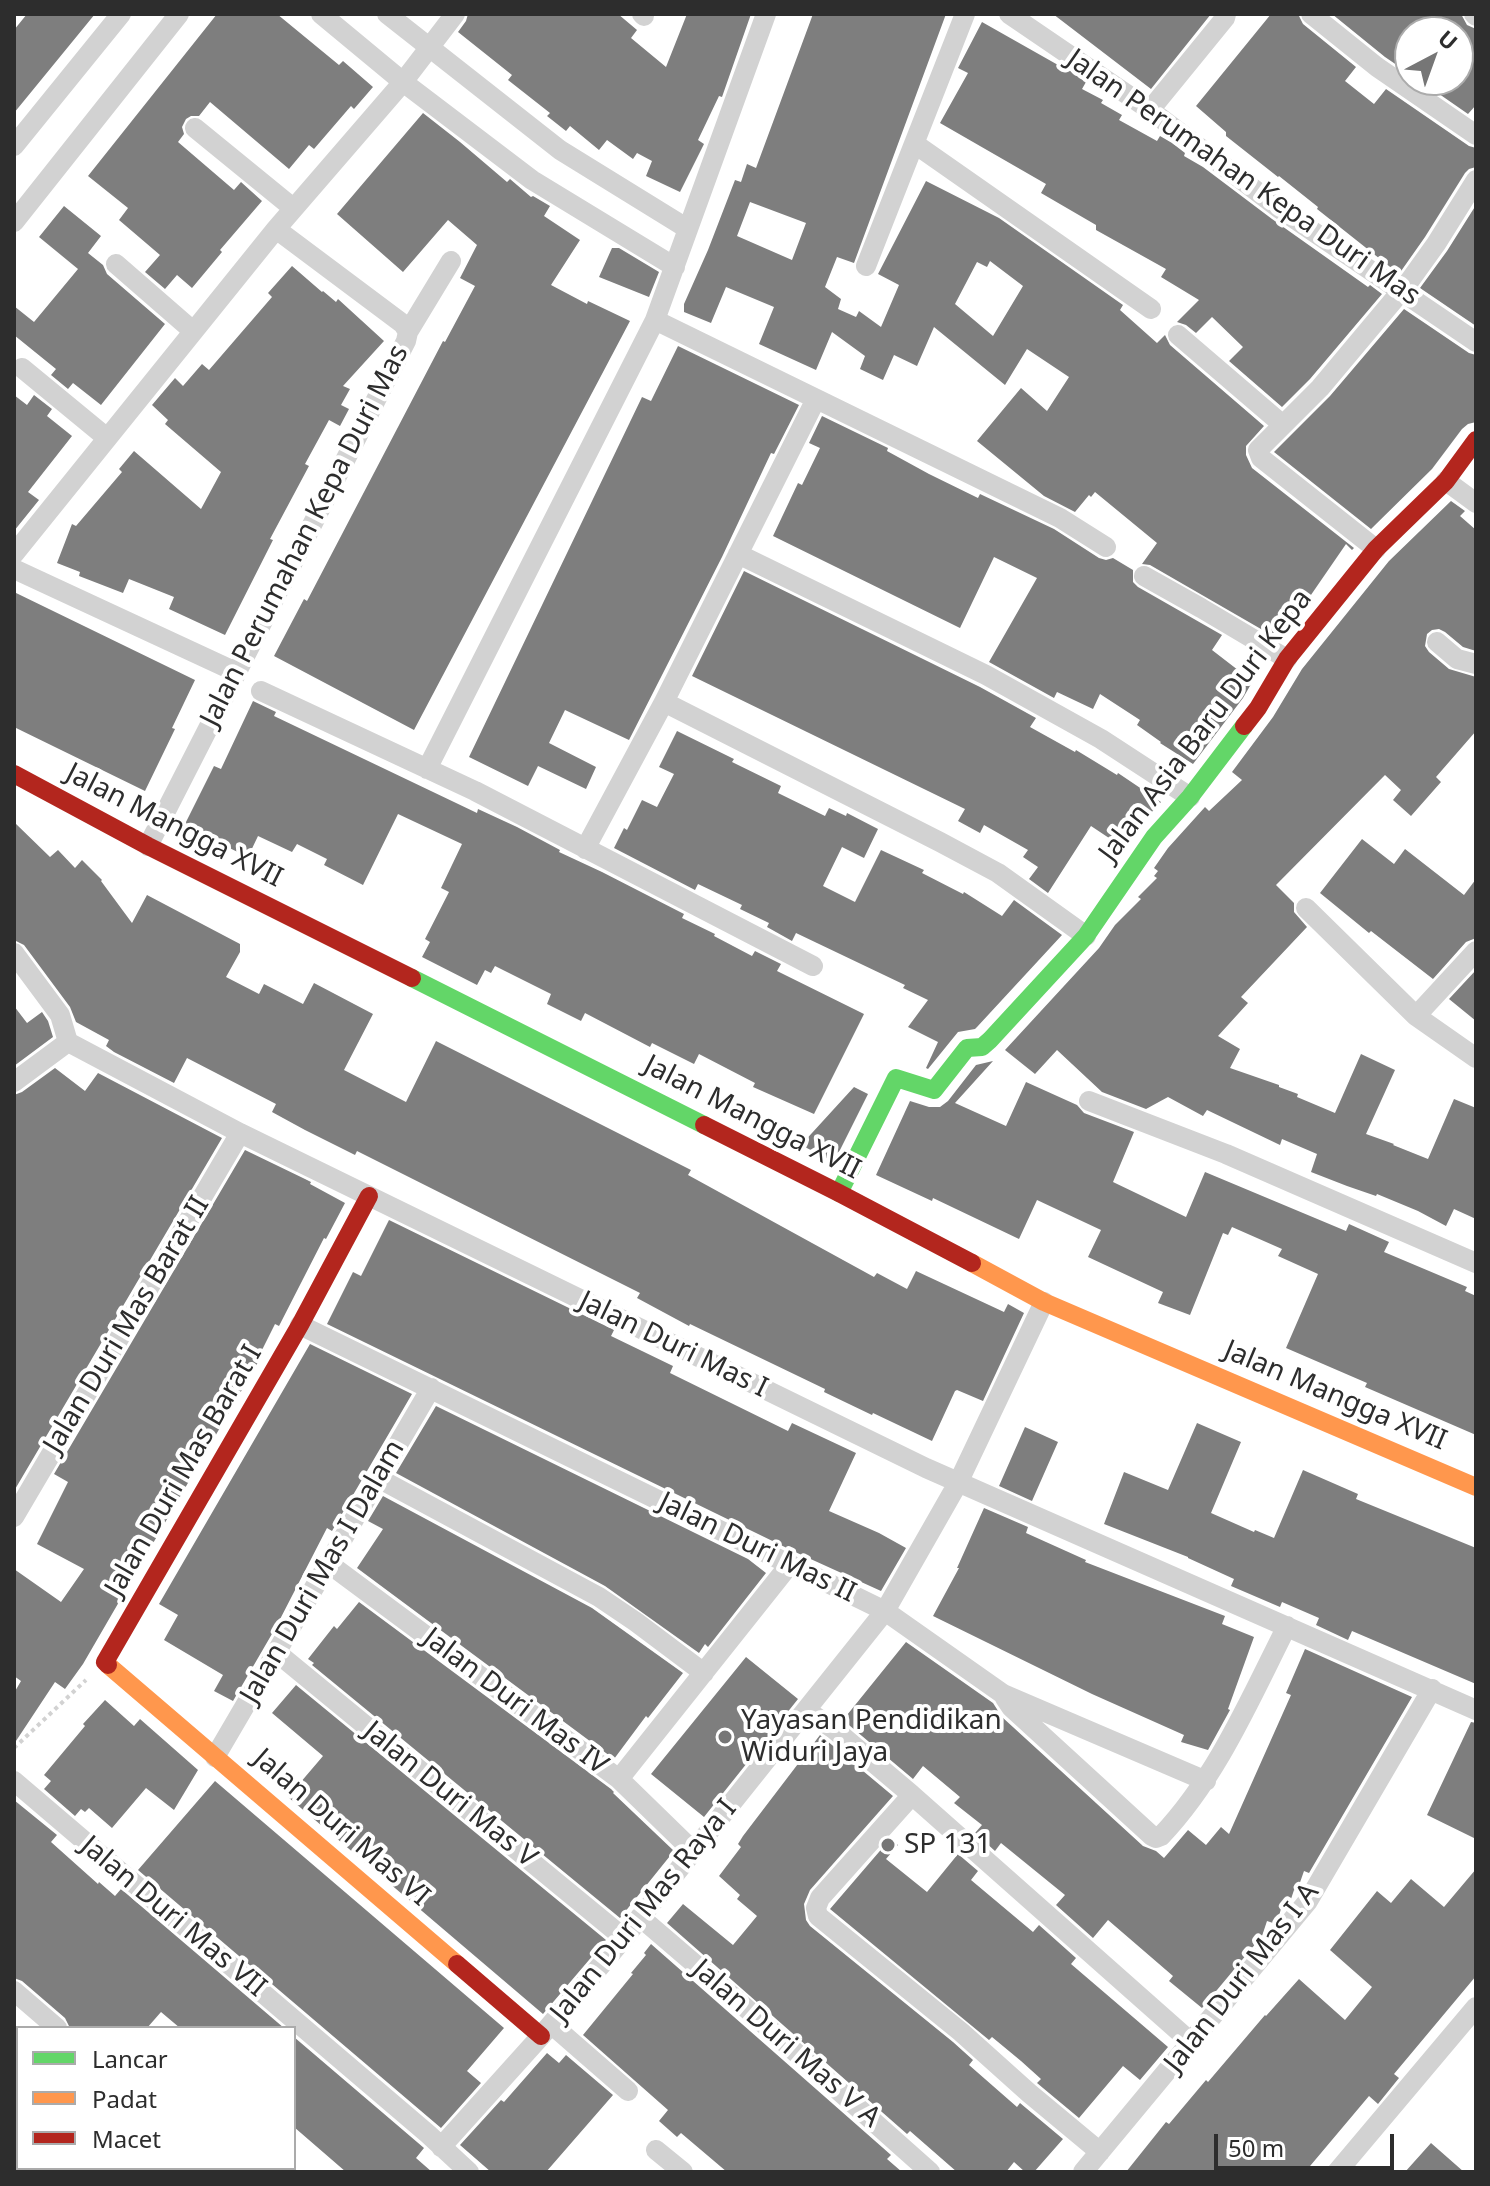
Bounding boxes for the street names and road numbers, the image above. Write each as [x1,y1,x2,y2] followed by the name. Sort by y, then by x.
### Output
[1060,43,1426,313] street label: Jalan Perumahan Kepa Duri Mas
[194,340,416,732] street label: Jalan Perumahan Kepa Duri Mas
[1093,583,1319,869] street label: Jalan Asia Baru Duri Kepa
[60,757,288,895] street label: Jalan Mangga XVII
[638,1049,866,1187] street label: Jalan Mangga XVII
[37,1191,217,1459] street label: Jalan Duri Mas Barat II
[573,1285,773,1405] street label: Jalan Duri Mas I
[1218,1334,1452,1458] street label: Jalan Mangga XVII
[98,1340,270,1602] street label: Jalan Duri Mas Barat I
[234,1434,412,1710] street label: Jalan Duri Mas I Dalam
[653,1486,861,1610] street label: Jalan Duri Mas II
[416,1622,614,1782] street label: Jalan Duri Mas IV
[357,1715,543,1875] street label: Jalan Duri Mas V
[246,1742,436,1914] street label: Jalan Duri Mas VI
[544,1793,744,2029] street label: Jalan Duri Mas Raya I
[73,1829,273,2005] street label: Jalan Duri Mas VII
[1158,1877,1326,2079] street label: Jalan Duri Mas I A
[685,1953,887,2135] street label: Jalan Duri Mas V A

